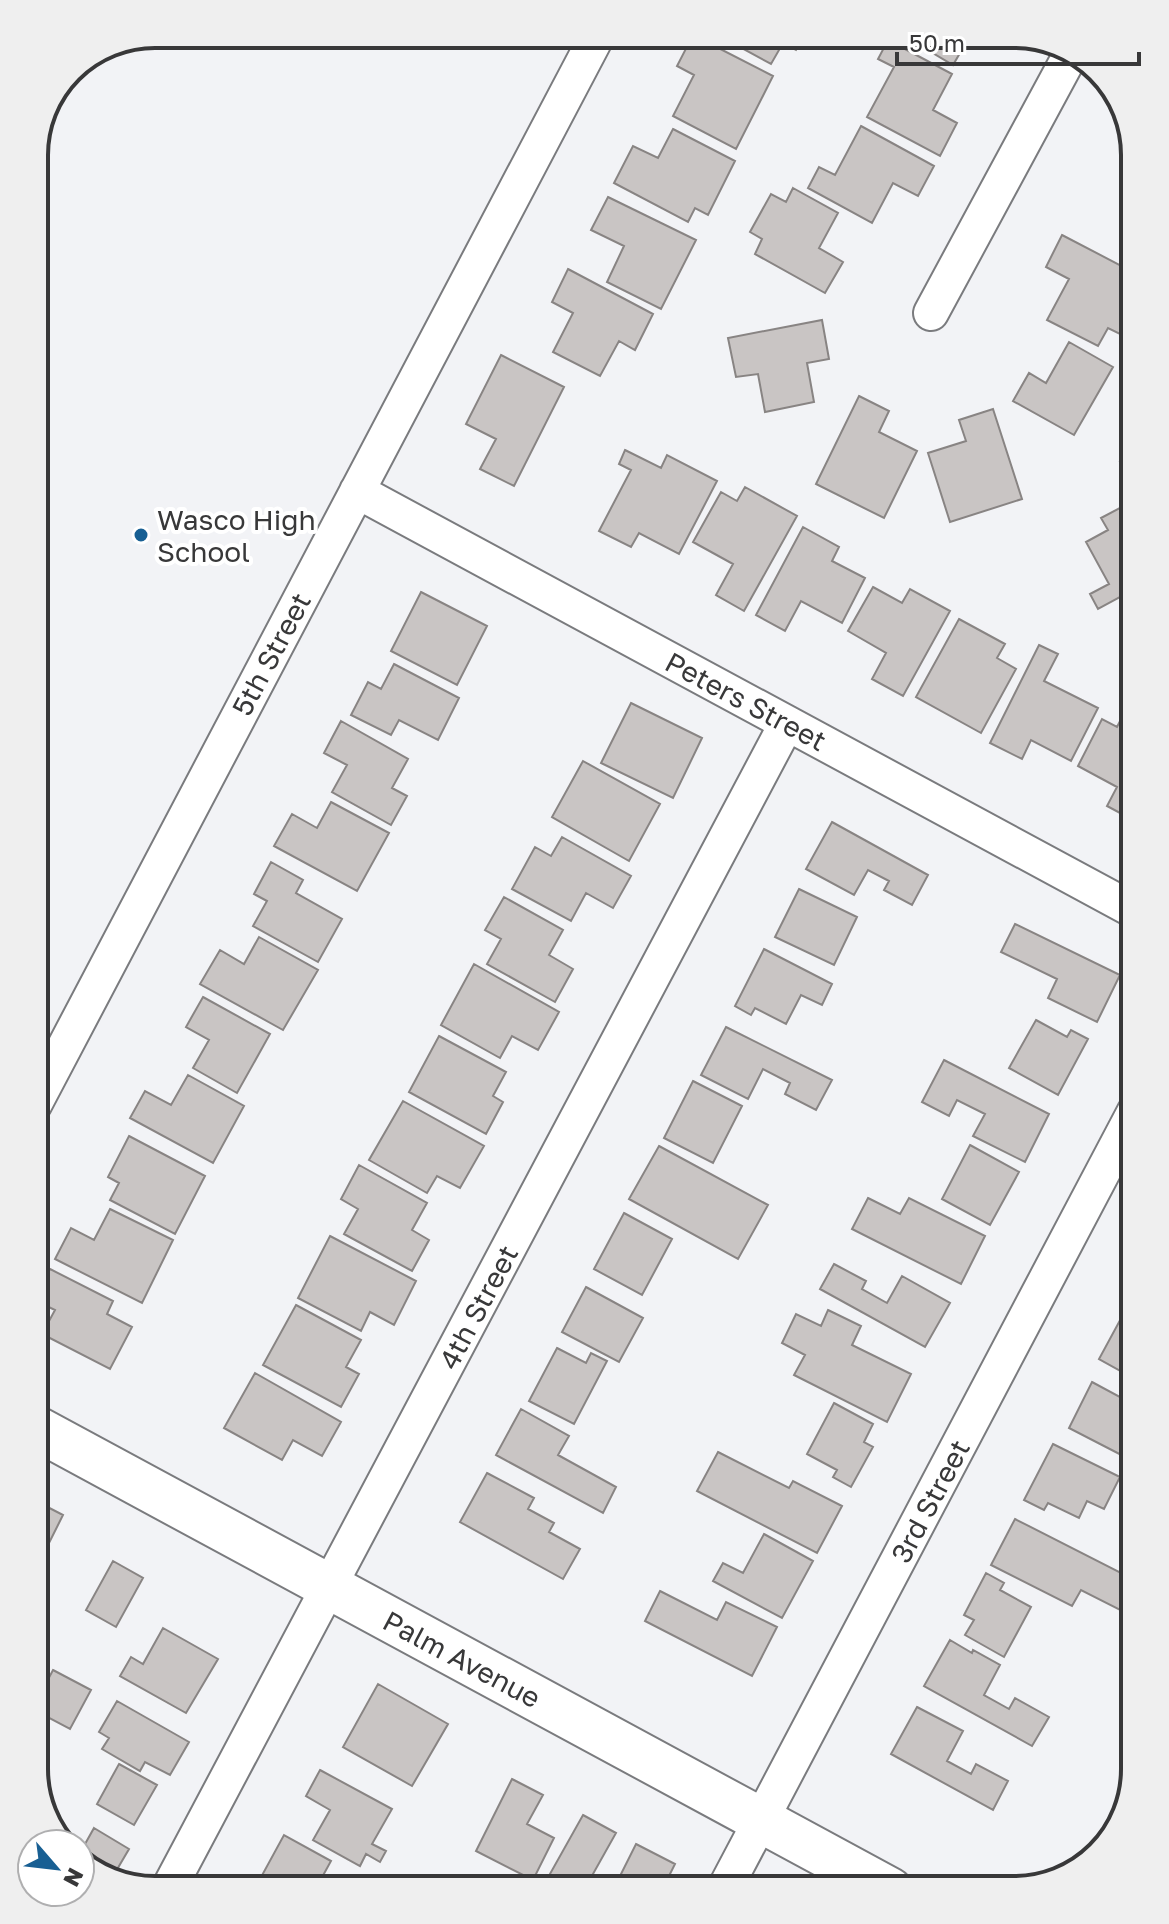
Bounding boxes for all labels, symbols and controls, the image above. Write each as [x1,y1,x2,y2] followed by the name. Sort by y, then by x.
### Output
[897,16,1139,66] scale bar
[909,28,965,57] text: 50 m
[157,503,316,568] place label: Wasco High School
[132,526,150,544] marker: Wasco High School
[225,587,317,721] street label: 5th Street
[660,645,832,757] street label: Peters Street
[432,1239,524,1375] street label: 4th Street
[884,1434,976,1568] street label: 3rd Street
[378,1604,546,1714] street label: Palm Avenue
[16,1828,96,1908] north arrow
[58,1864,90,1891] text: N

